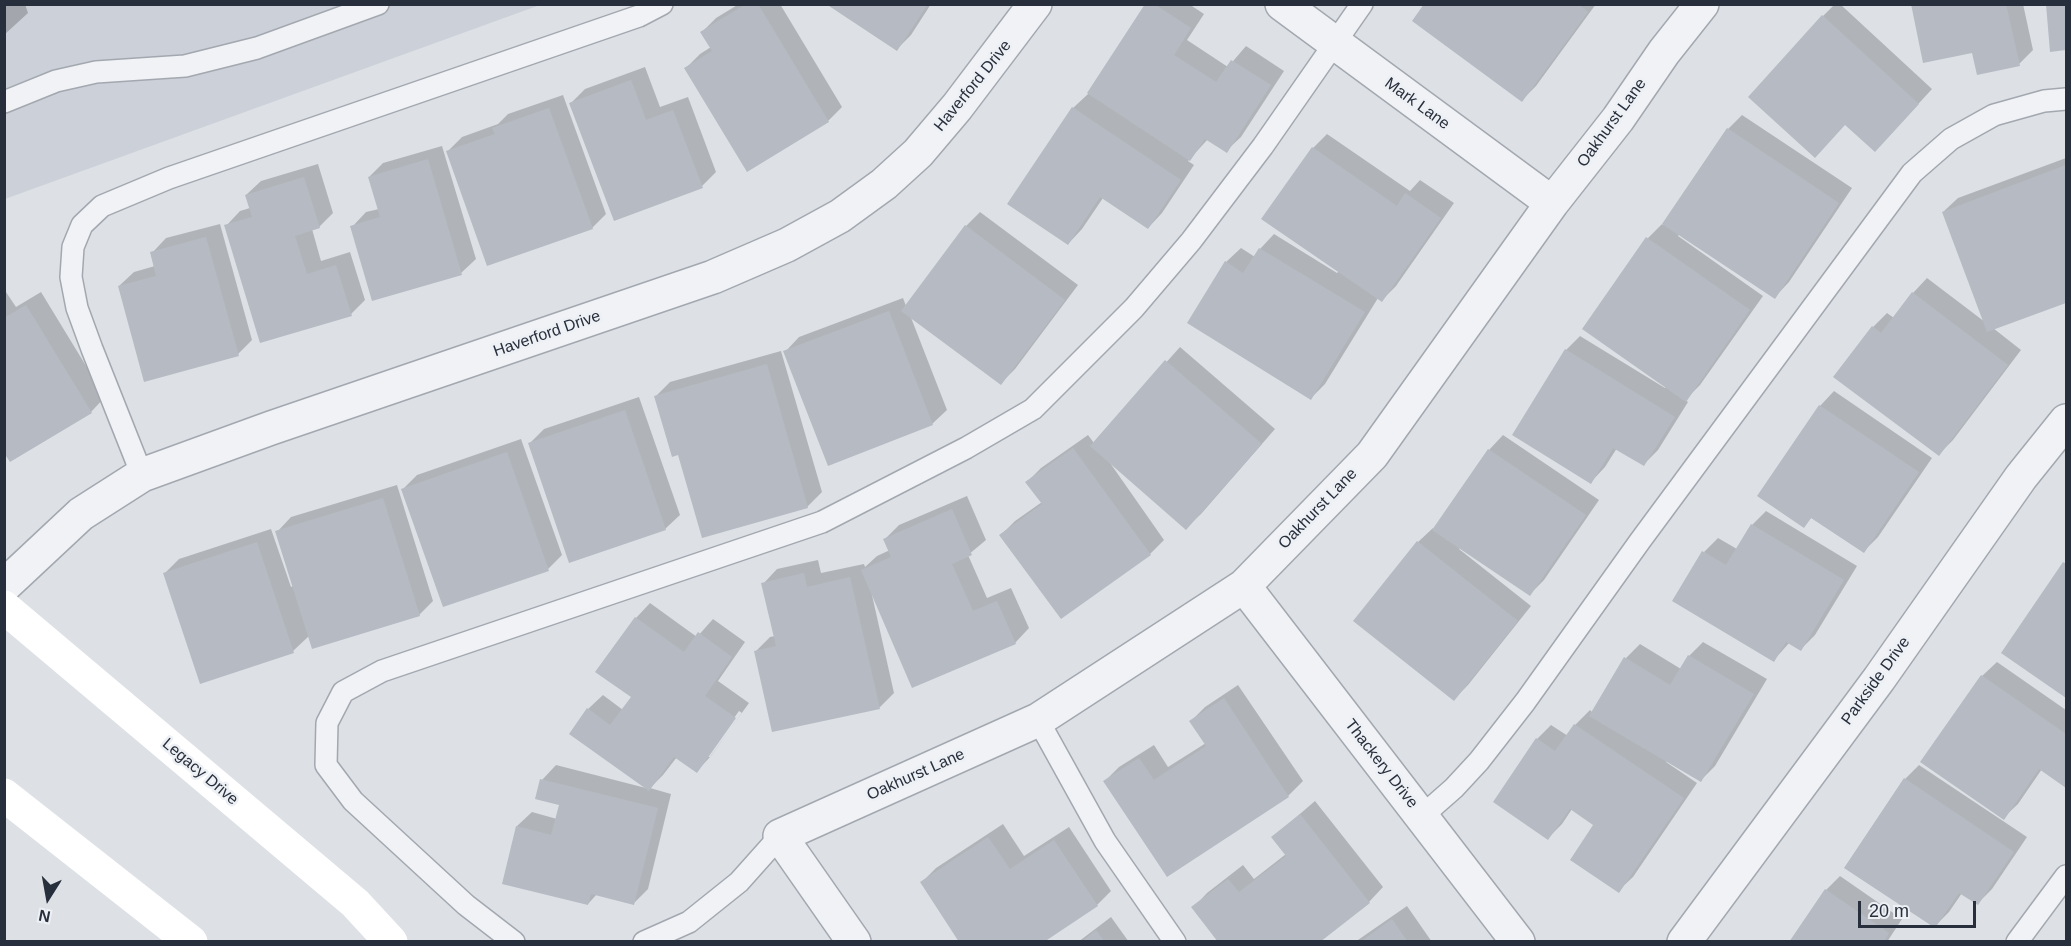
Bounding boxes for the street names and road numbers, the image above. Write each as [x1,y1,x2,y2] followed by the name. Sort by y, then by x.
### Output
[930,36,1016,136] street label: Haverford Drive
[1381,74,1453,134] street label: Mark Lane
[1573,75,1651,171] street label: Oakhurst Lane
[491,307,603,361] street label: Haverford Drive
[1275,465,1361,553] street label: Oakhurst Lane
[1838,633,1914,729] street label: Parkside Drive
[1340,716,1422,812] street label: Thackery Drive
[158,735,242,809] street label: Legacy Drive
[864,745,968,805] street label: Oakhurst Lane

